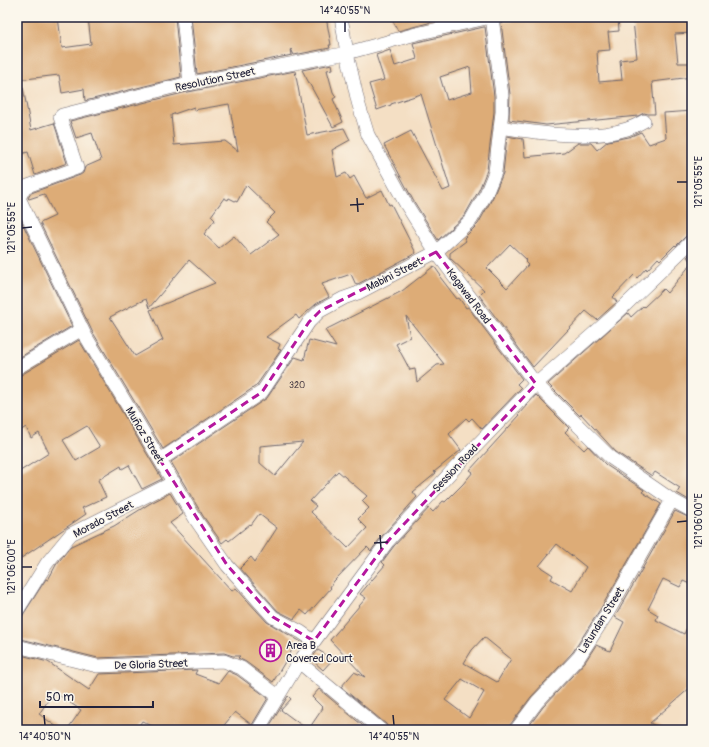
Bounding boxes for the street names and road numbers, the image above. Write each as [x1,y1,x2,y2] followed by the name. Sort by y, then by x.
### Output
[174,65,257,94] street label: Resolution Street
[364,255,425,294] street label: Mabini Street
[444,266,494,326] street label: Kagawad Road
[123,405,167,466] street label: Muñoz Street
[430,442,481,495] street label: Session Road
[71,498,136,541] street label: Morado Street
[576,584,627,656] street label: Latundan Street
[114,657,189,672] street label: De Gloria Street

